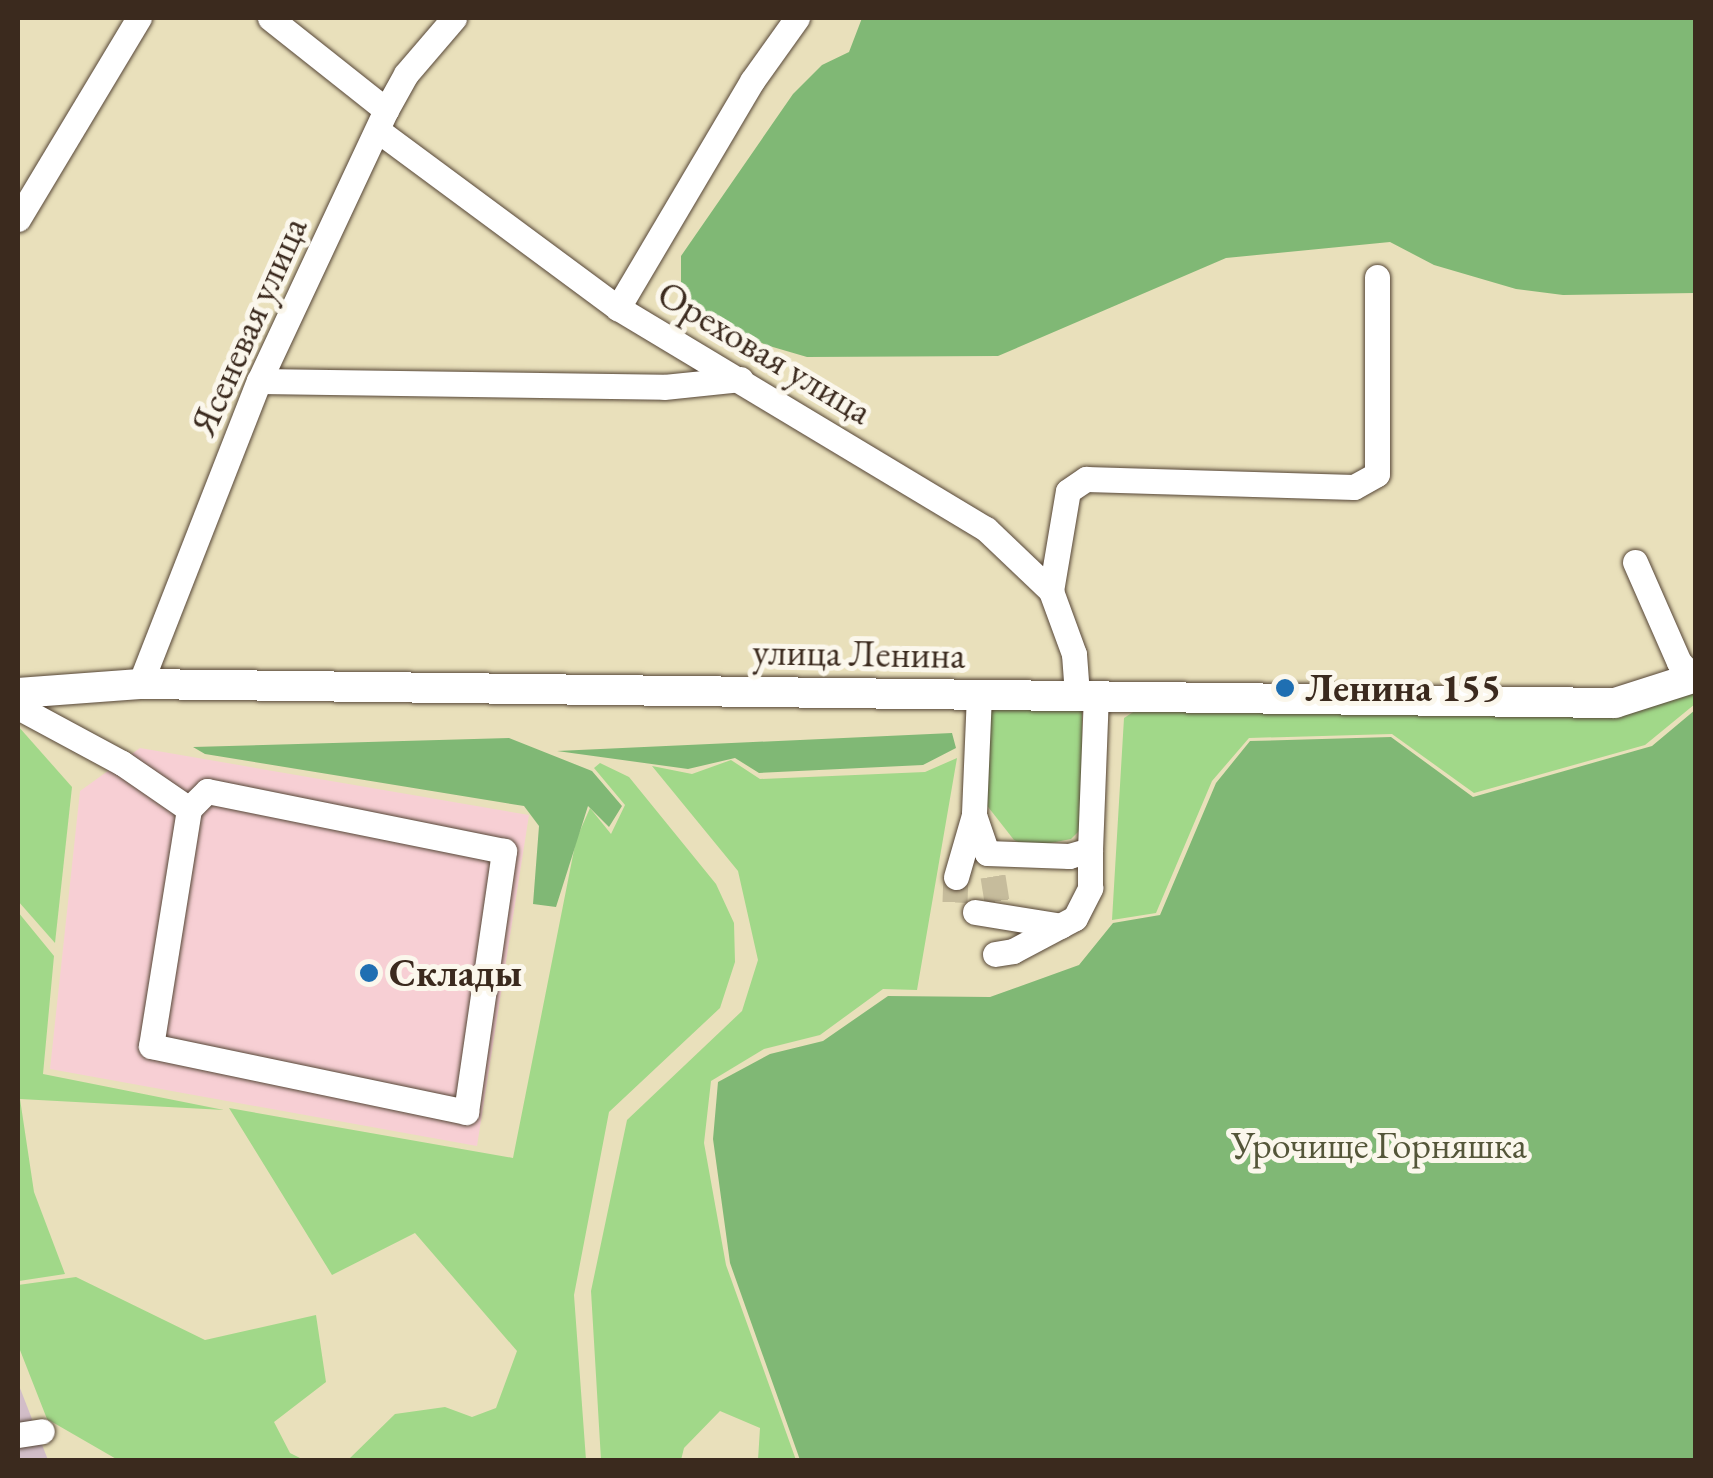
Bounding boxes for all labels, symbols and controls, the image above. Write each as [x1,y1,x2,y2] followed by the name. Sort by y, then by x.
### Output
[180,210,316,442] street label: Ясеневая улица
[650,270,880,434] street label: Ореховая улица
[752,628,966,678] street label: улица Ленина
[1305,665,1501,711] place label: Ленина 155
[1274,677,1296,699] marker: Ленина 155
[389,950,522,996] place label: Склады
[358,962,380,984] marker: Склады
[1231,1122,1527,1168] park label: Урочище Горняшка

